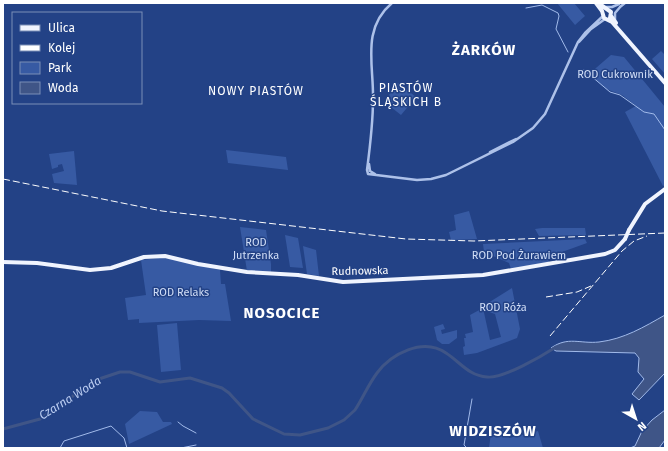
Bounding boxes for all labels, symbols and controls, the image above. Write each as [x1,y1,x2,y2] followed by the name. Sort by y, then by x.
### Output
[12,12,142,104] legend
[48,21,75,35] text: Ulica
[48,41,75,55] text: Kolej
[452,41,516,59] district label: ŻARKÓW
[48,61,72,75] text: Park
[577,68,653,81] park label: ROD Cukrownik
[370,80,442,109] district label: PIASTÓW ŚLĄSKICH B
[48,81,79,95] text: Woda
[208,83,304,98] district label: NOWY PIASTÓW
[233,236,279,262] park label: ROD Jutrzenka
[472,248,566,262] park label: ROD Pod Żurawiem
[331,264,389,278] street label: Rudnowska
[153,286,209,299] park label: ROD Relaks
[479,301,527,314] park label: ROD Róża
[244,304,320,322] district label: NOSOCICE
[36,373,104,423] water label: Czarna Woda
[616,399,656,439] north arrow
[635,419,649,434] text: N
[449,422,537,440] district label: WIDZISZÓW

